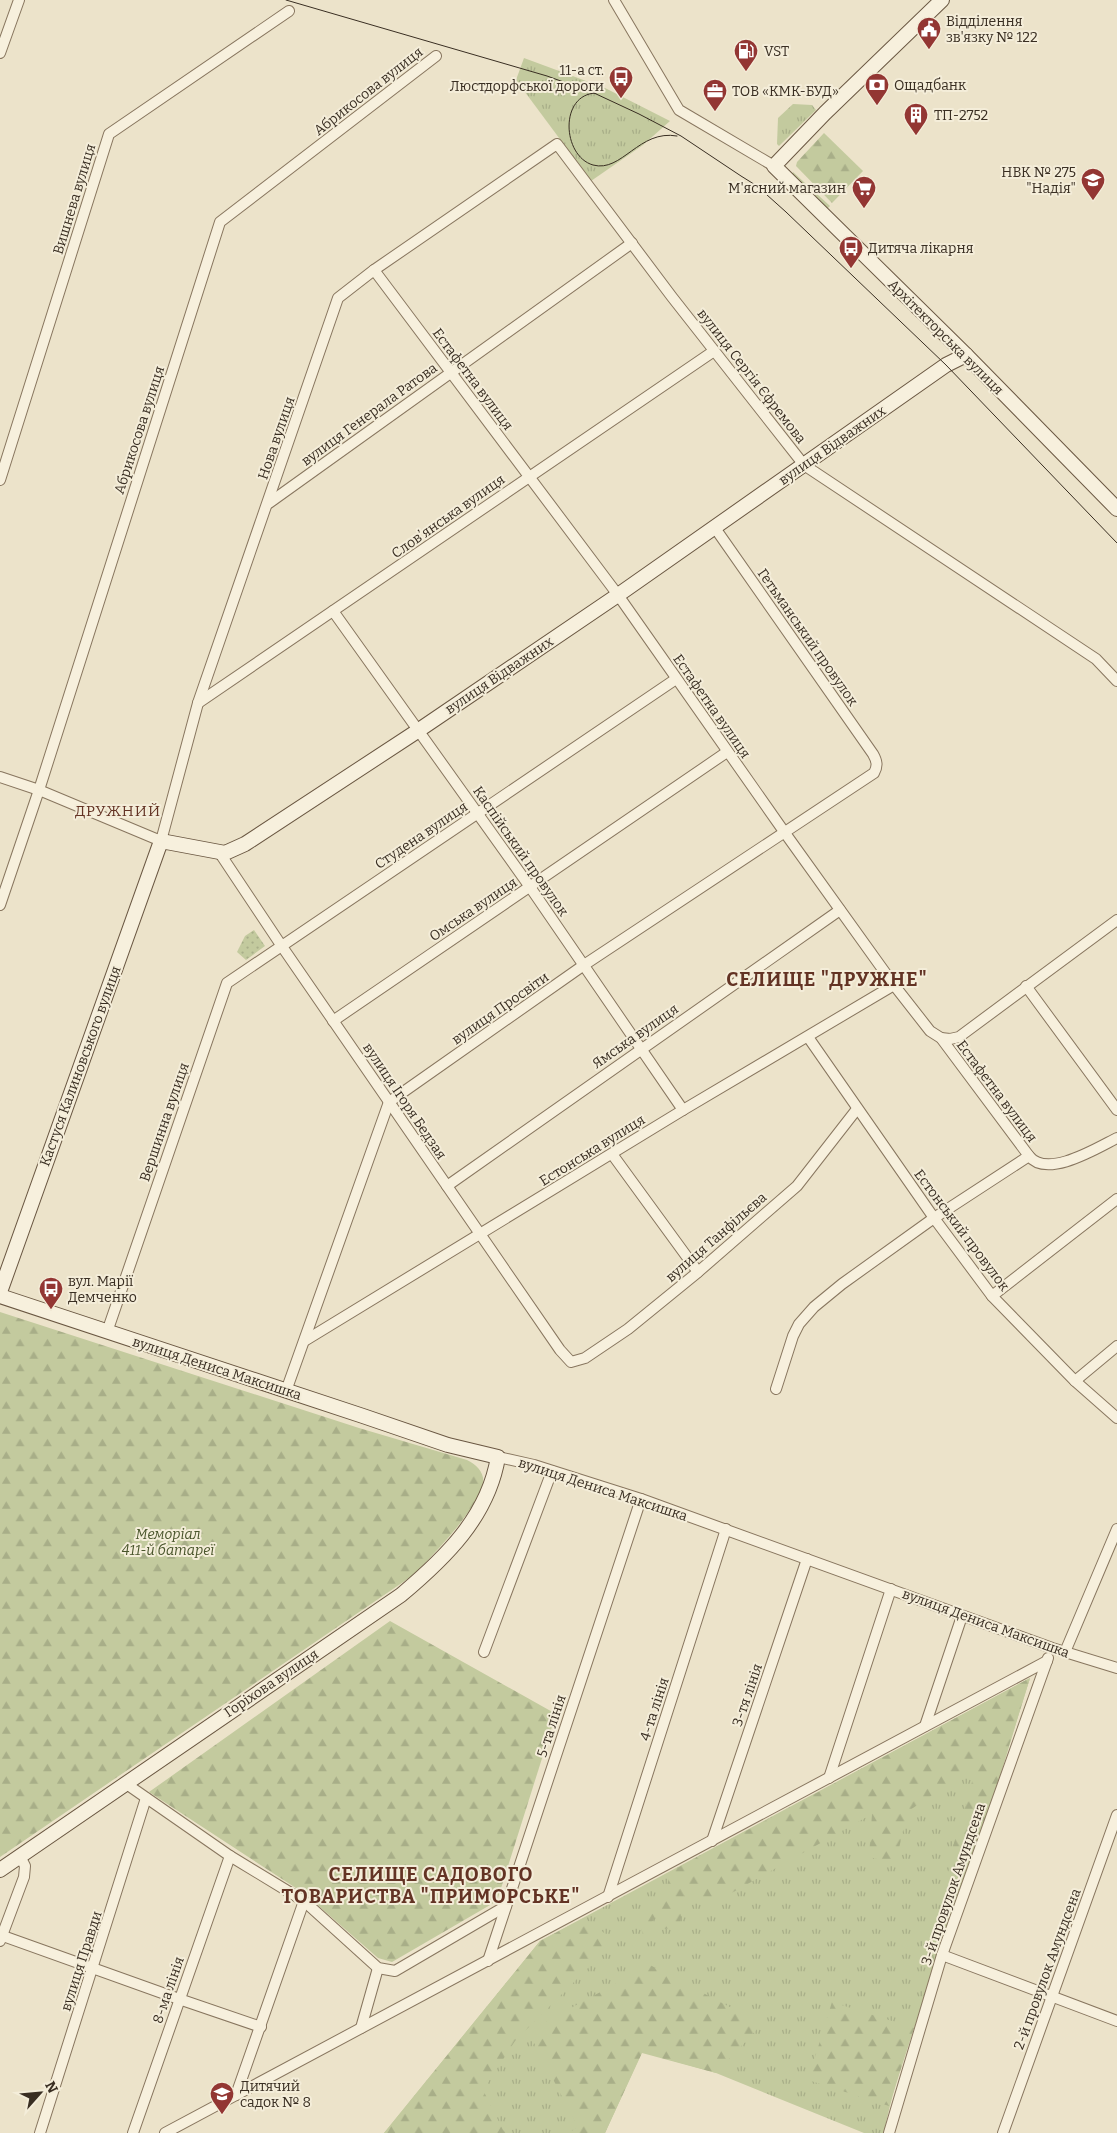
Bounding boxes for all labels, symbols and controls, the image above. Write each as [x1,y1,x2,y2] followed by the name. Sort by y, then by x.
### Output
[946,13,1038,46] place label: Відділення зв'язку № 122
[916,16,942,50] public building icon: Відділення зв'язку № 122
[733,38,759,72] fuel station icon: VST
[310,43,426,139] street label: Абрикосова вулиця
[764,43,789,60] place label: VST
[450,62,604,95] place label: 11-а ст. Люстдорфської дороги
[608,65,634,99] bus stop icon: 11-а ст. Люстдорфської дороги
[864,72,890,106] bank icon: Ощадбанк
[894,77,967,94] place label: Ощадбанк
[702,78,728,112] office icon: ТОВ «КМК-БУД»
[732,83,839,100] place label: ТОВ «КМК-БУД»
[903,102,929,136] building icon: ТП-2752
[934,107,988,124] place label: ТП-2752
[50,142,99,257] street label: Вишнева вулиця
[1001,164,1076,197] place label: НВК № 275 "Надія"
[1080,167,1106,201] school or university icon: НВК № 275 "Надія"
[851,175,877,209] supermarket icon: М'ясний магазин
[728,180,846,197] place label: М'ясний магазин
[838,235,864,269] bus stop icon: Дитяча лікарня
[868,240,974,257] place label: Дитяча лікарня
[884,276,1007,399] street label: Архітекторська вулиця
[694,305,810,447] street label: вулиця Сергія Єфремова
[429,325,517,434] street label: Естафетна вулиця
[298,359,441,469] street label: вулиця Генерала Ратова
[111,364,168,496] street label: Абрикосова вулиця
[254,394,299,482] street label: Нова вулиця
[775,402,889,489] street label: вулиця Відважних
[388,471,508,562] street label: Словʼянська вулиця
[754,565,862,710] street label: Гетьманський провулок
[442,633,557,718] street label: вулиця Відважних
[669,651,754,762] street label: Естафетна вулиця
[469,783,572,920] street label: Каспійський провулок
[372,798,471,873] street label: Студена вулиця
[75,802,161,820] district label: ДРУЖНИЙ
[426,874,521,945] street label: Омська вулиця
[36,963,125,1169] street label: Кастуся Калиновського вулиця
[726,968,928,991] district label: СЕЛИЩЕ "ДРУЖНЕ"
[449,969,552,1048] street label: вулиця Просвіти
[589,1000,682,1072] street label: Ямська вулиця
[953,1037,1041,1146] street label: Естафетна вулиця
[359,1040,450,1163] street label: вулиця Ігоря Бедзая
[136,1060,193,1184] street label: Вершинна вулиця
[536,1111,648,1190] street label: Естонська вулиця
[910,1166,1013,1295] street label: Естонський провулок
[662,1189,771,1286] street label: вулиця Танфільєва
[68,1273,137,1306] place label: вул. Марії Демченко
[38,1276,64,1310] bus stop icon: вул. Марії Демченко
[130,1333,304,1404] street label: вулиця Дениса Максишка
[516,1454,690,1525] street label: вулиця Дениса Максишка
[122,1526,215,1559] park label: Меморіал 411-й батареї
[900,1585,1072,1662] street label: вулиця Дениса Максишка
[221,1646,322,1721] street label: Горіхова вулиця
[729,1661,766,1729] street label: 3-тя лінія
[636,1675,673,1743] street label: 4-та лінія
[533,1692,570,1760] street label: 5-та лінія
[918,1801,989,1967] street label: 3-й провулок Амундсена
[282,1863,580,1908] district label: СЕЛИЩЕ САДОВОГО ТОВАРИСТВА "ПРИМОРСЬКЕ"
[1010,1886,1085,2052] street label: 2-й провулок Амундсена
[57,1909,106,2013] street label: вулиця Правди
[149,1954,188,2026] street label: 8-ма лінія
[15,2068,65,2118] north arrow
[240,2078,311,2111] place label: Дитячий садок № 8
[41,2079,61,2096] text: N
[209,2081,235,2115] school or university icon: Дитячий садок № 8

